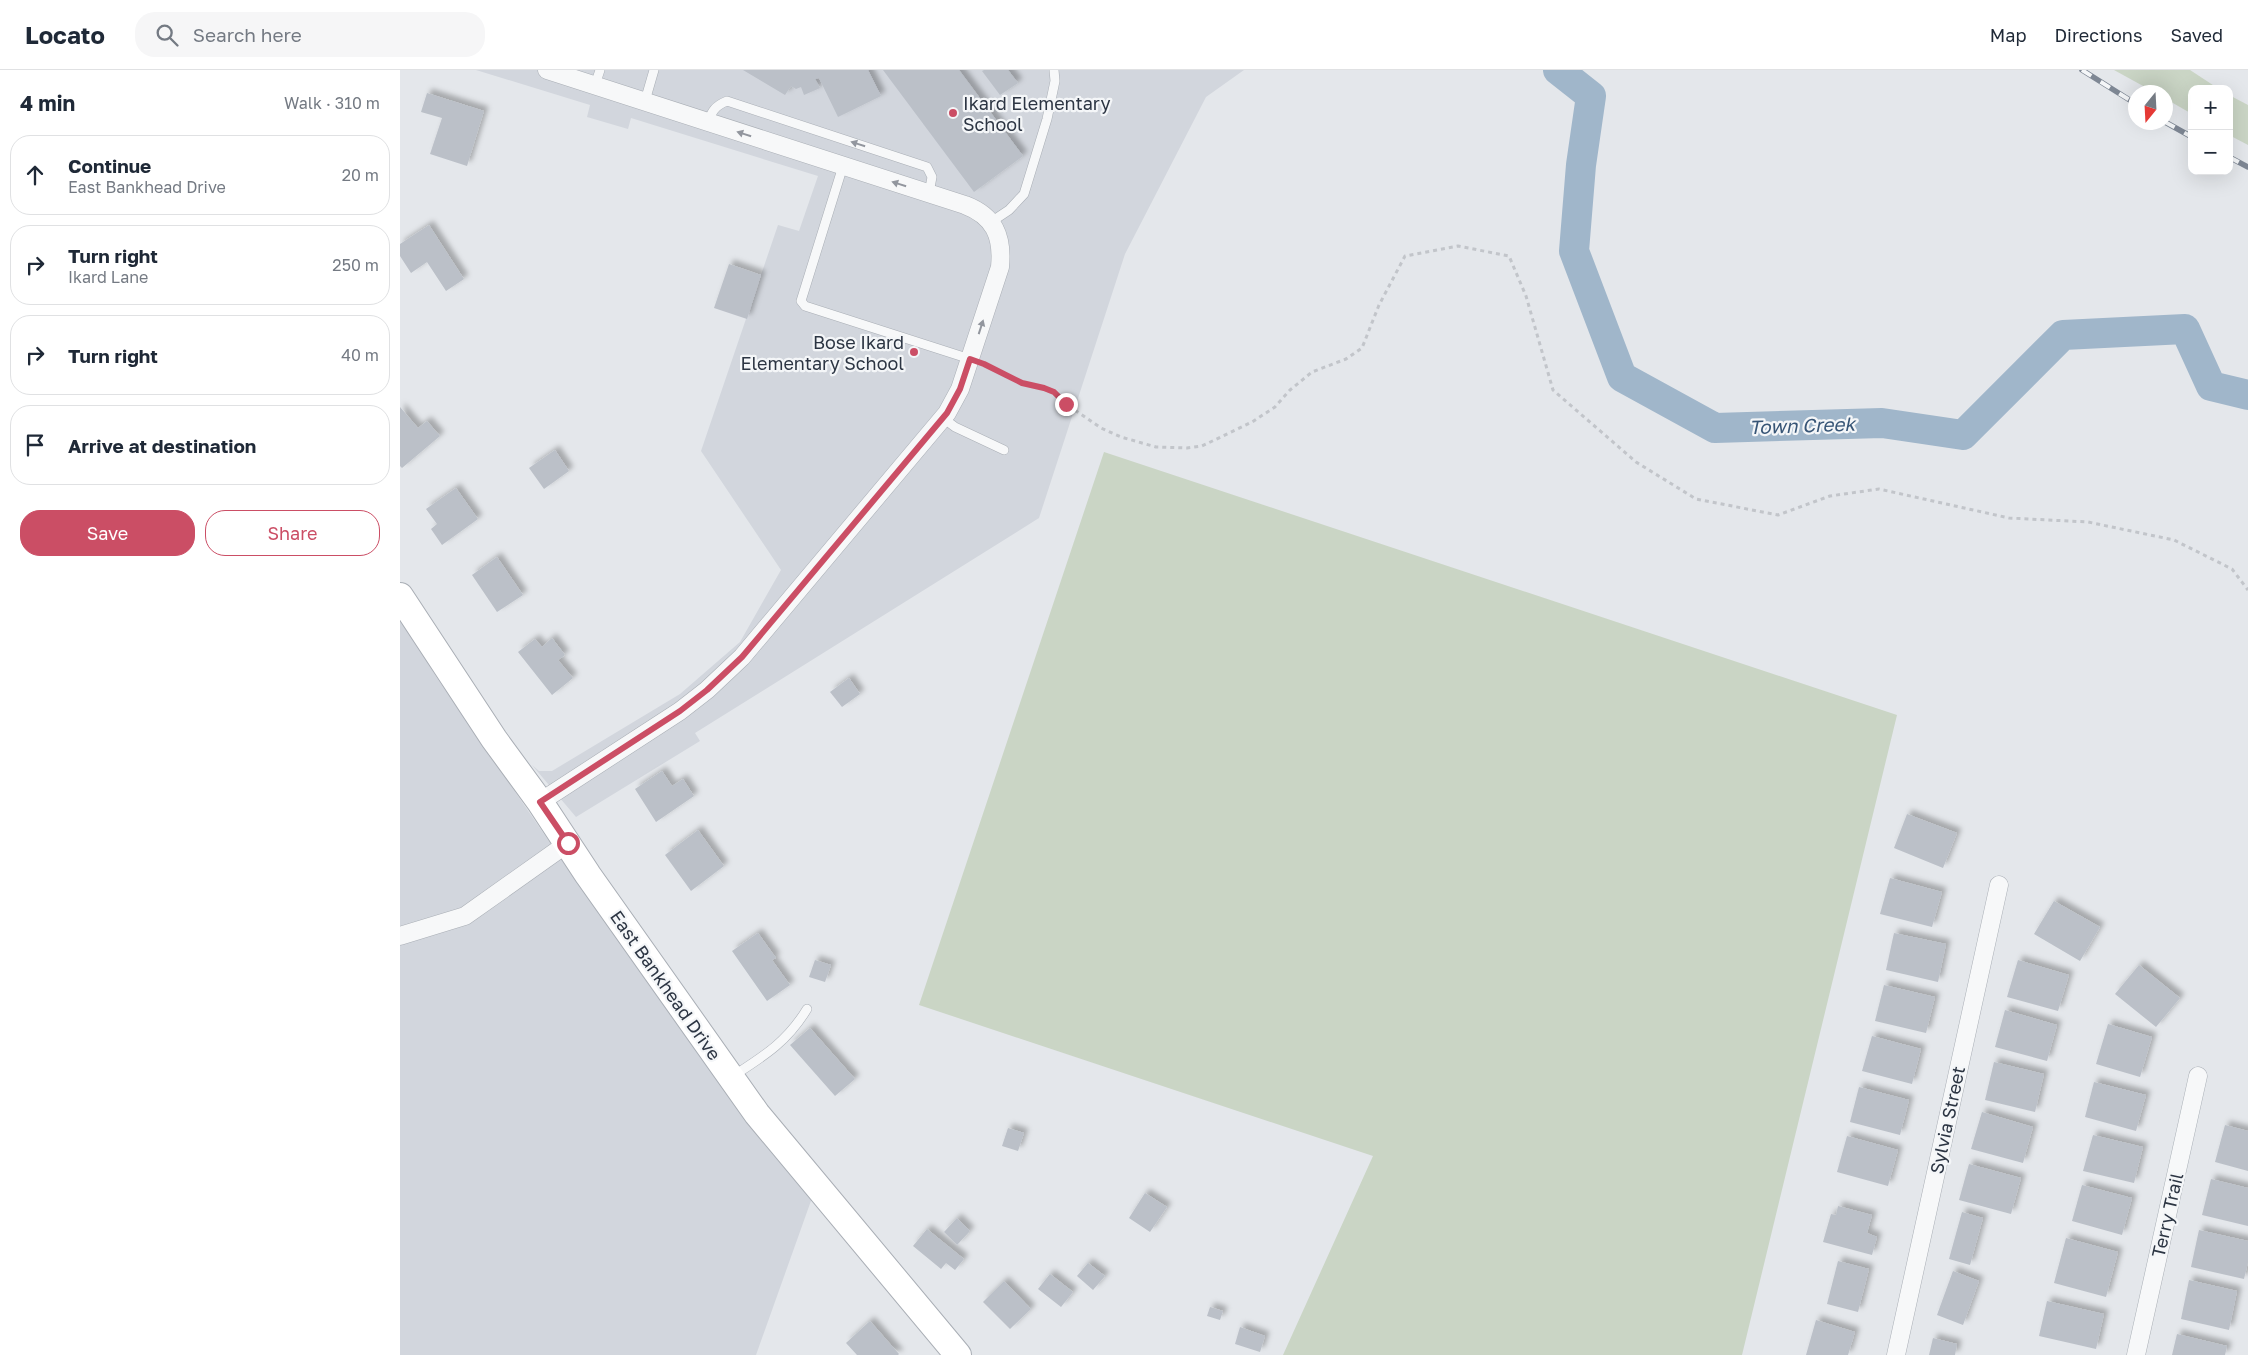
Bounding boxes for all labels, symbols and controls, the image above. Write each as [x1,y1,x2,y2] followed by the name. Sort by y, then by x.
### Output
[135,12,485,57] search box
[25,20,105,49] text: Locato
[153,21,181,49] icon: search
[193,23,302,46] text: Search here
[1990,24,2026,46] text: Map
[2054,24,2142,46] text: Directions
[2170,24,2223,46] text: Saved
[2128,85,2173,130] north arrow
[2188,85,2233,175] map controls
[2188,85,2233,130] button: +
[20,90,75,116] text: 4 min
[963,92,1111,135] place label: Ikard Elementary School
[284,93,380,113] text: Walk · 310 m
[947,107,959,119] marker: Ikard Elementary School
[736,130,751,138] one-way arrow
[2188,130,2233,175] button: −
[850,139,865,147] one-way arrow
[68,154,151,177] text: Continue
[21,161,49,189] icon: ahead
[342,165,379,185] text: 20 m
[68,177,226,197] text: East Bankhead Drive
[891,180,906,187] one-way arrow
[68,244,158,267] text: Turn right
[21,251,49,279] icon: right
[332,255,379,275] text: 250 m
[68,267,148,287] text: Ikard Lane
[977,319,985,334] one-way arrow
[740,331,904,374] place label: Bose Ikard Elementary School
[21,341,49,369] icon: right
[68,344,158,367] text: Turn right
[341,345,379,365] text: 40 m
[908,346,920,358] marker: Bose Ikard Elementary School
[1055,393,1078,416] route end
[1749,412,1858,438] water label: Town Creek
[21,431,49,459] icon: arrive
[68,434,256,457] text: Arrive at destination
[20,510,195,556] button: Save
[205,510,380,556] button: Share
[557,832,580,855] route start
[606,906,726,1064] street label: East Bankhead Drive
[1925,1064,1969,1176] street label: Sylvia Street
[2147,1170,2187,1260] street label: Terry Trail

